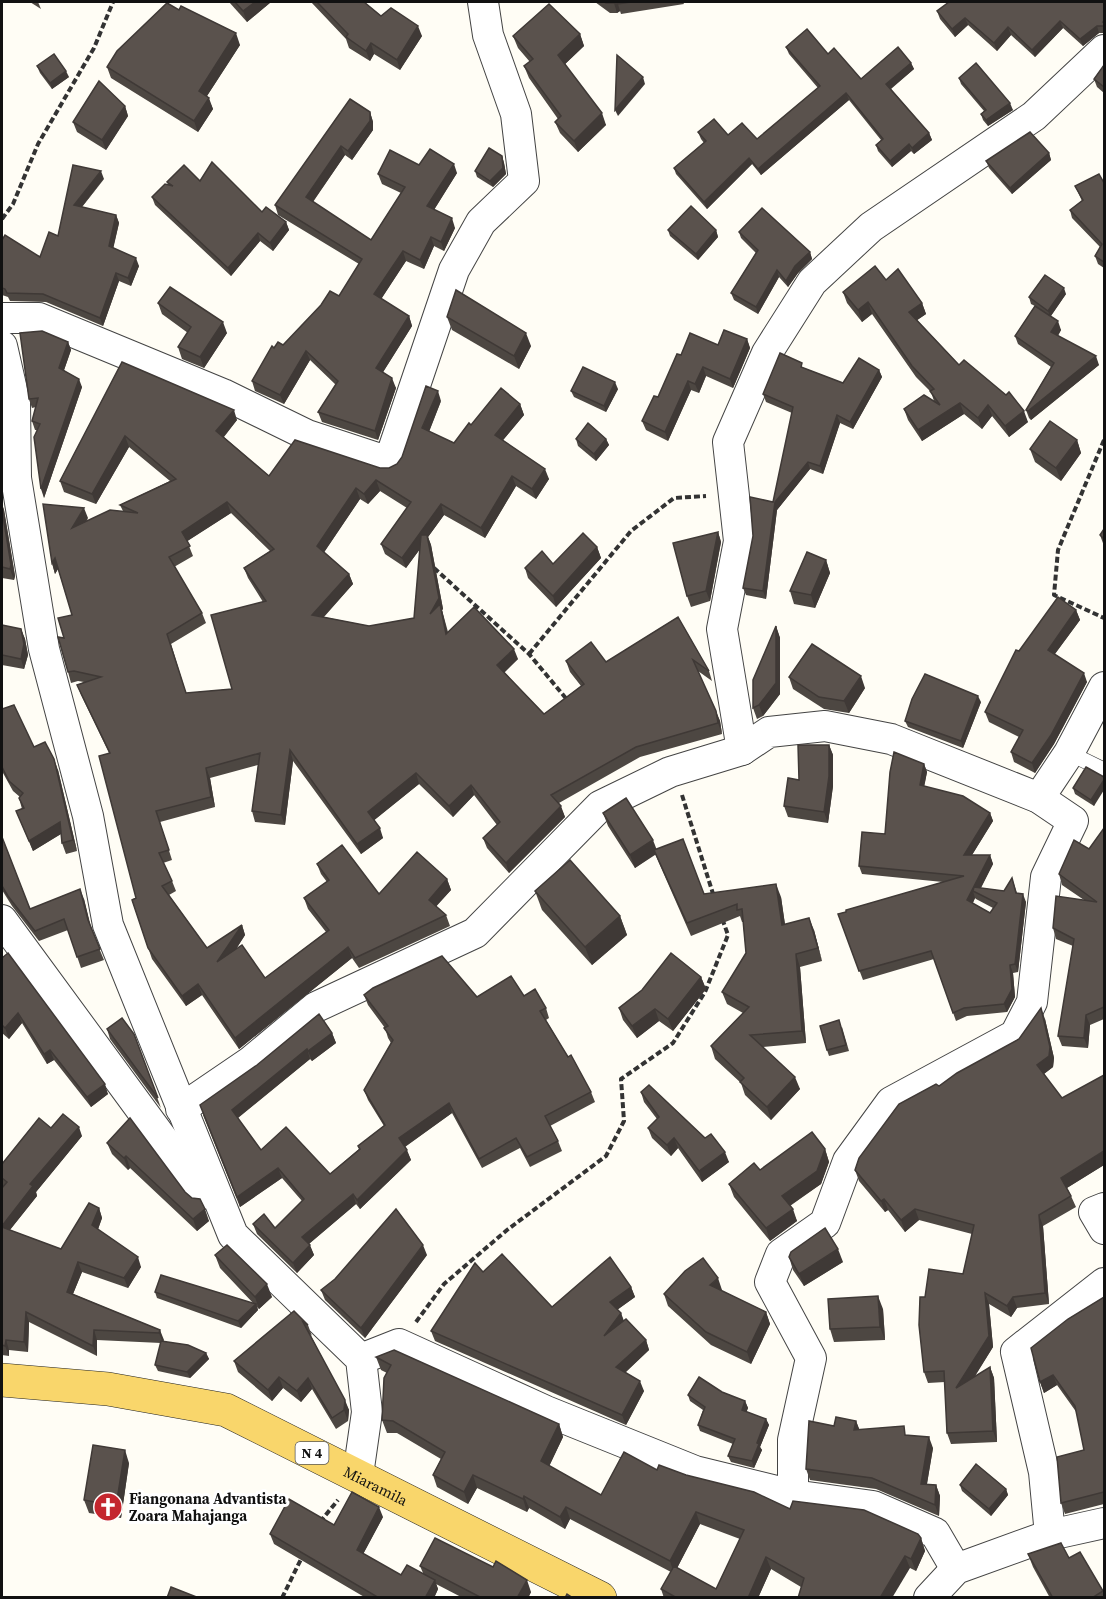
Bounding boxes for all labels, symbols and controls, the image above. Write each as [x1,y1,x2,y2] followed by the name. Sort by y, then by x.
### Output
[296,1442,328,1464] road number: N 4
[340,1460,412,1510] street label: Miaramila
[129,1488,288,1526] place label: Fiangonana Advantista Zoara Mahajanga
[92,1491,124,1523] church icon: Fiangonana Advantista Zoara Mahajanga

